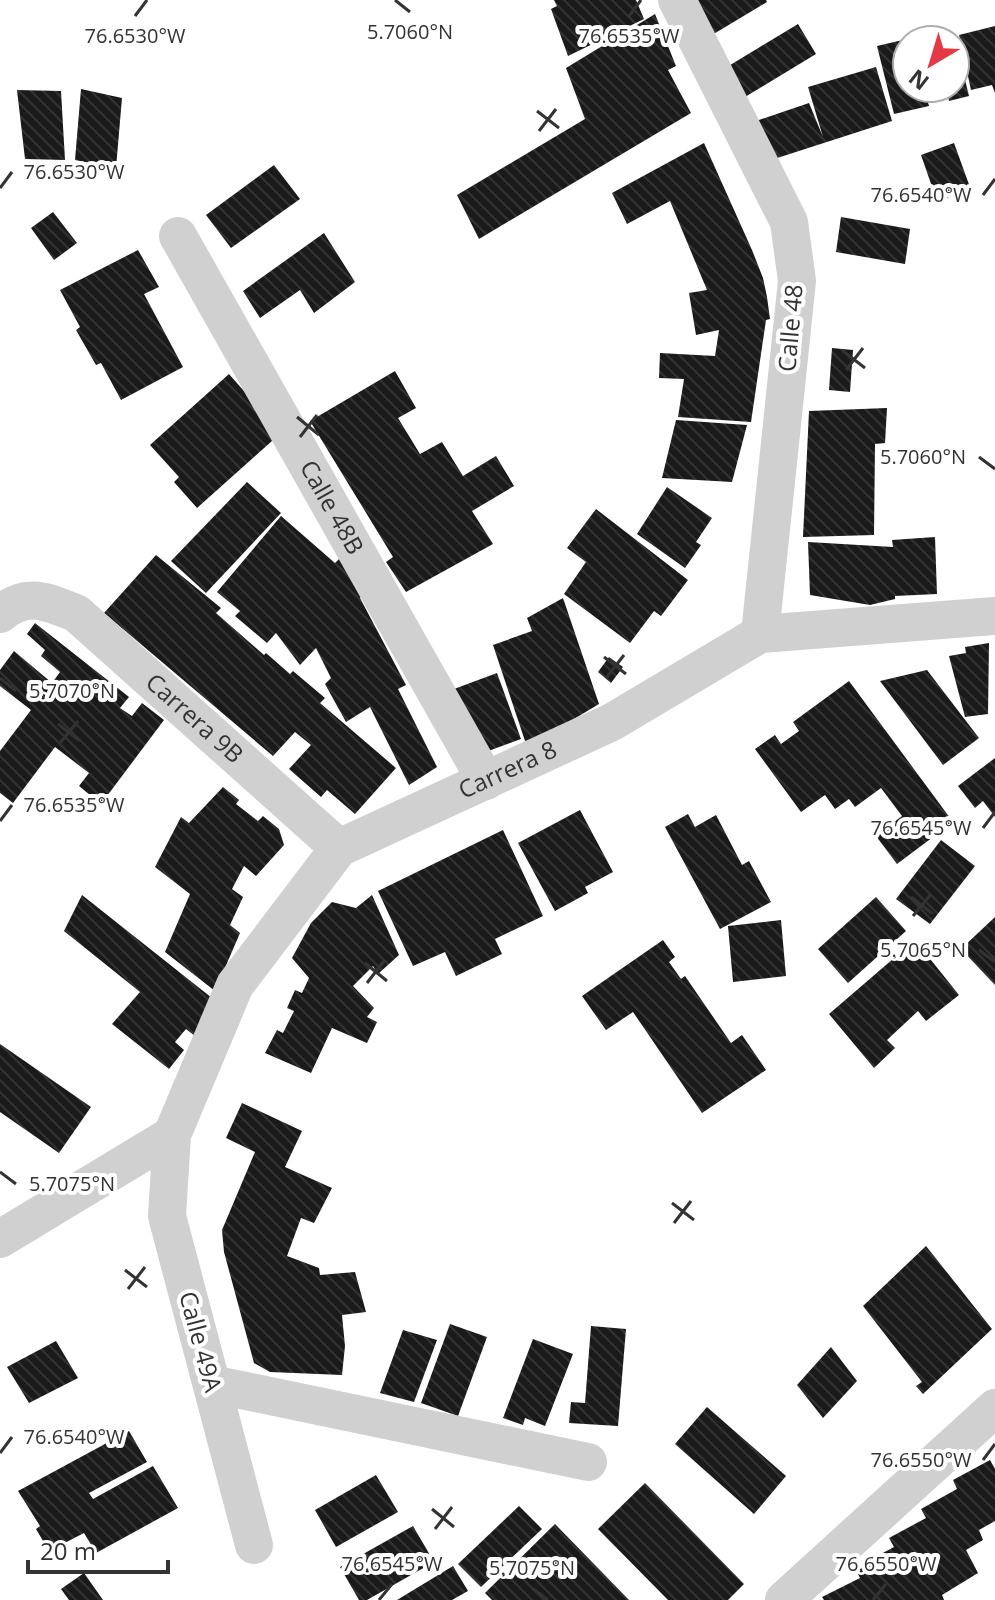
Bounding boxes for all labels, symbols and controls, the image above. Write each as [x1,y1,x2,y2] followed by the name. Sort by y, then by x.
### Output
[367,18,453,45] text: 5.7060°N
[85,22,186,49] text: 76.6530°W
[579,22,680,49] text: 76.6535°W
[891,24,971,104] north arrow
[902,63,934,98] text: N
[24,158,125,185] text: 76.6530°W
[871,181,972,208] text: 76.6540°W
[769,283,810,373] street label: Calle 48
[880,443,966,470] text: 5.7060°N
[293,454,373,560] street label: Calle 48B
[139,665,251,770] street label: Carrera 9B
[29,677,115,704] text: 5.7070°N
[453,732,562,806] street label: Carrera 8
[24,791,125,818] text: 76.6535°W
[871,814,972,841] text: 76.6545°W
[880,936,966,963] text: 5.7065°N
[29,1170,115,1197] text: 5.7075°N
[172,1288,231,1396] street label: Calle 49A
[24,1423,125,1450] text: 76.6540°W
[871,1446,972,1473] text: 76.6550°W
[28,1524,168,1574] scale bar
[40,1534,96,1567] text: 20 m
[342,1550,443,1577] text: 76.6545°W
[836,1550,937,1577] text: 76.6550°W
[489,1554,575,1581] text: 5.7075°N

